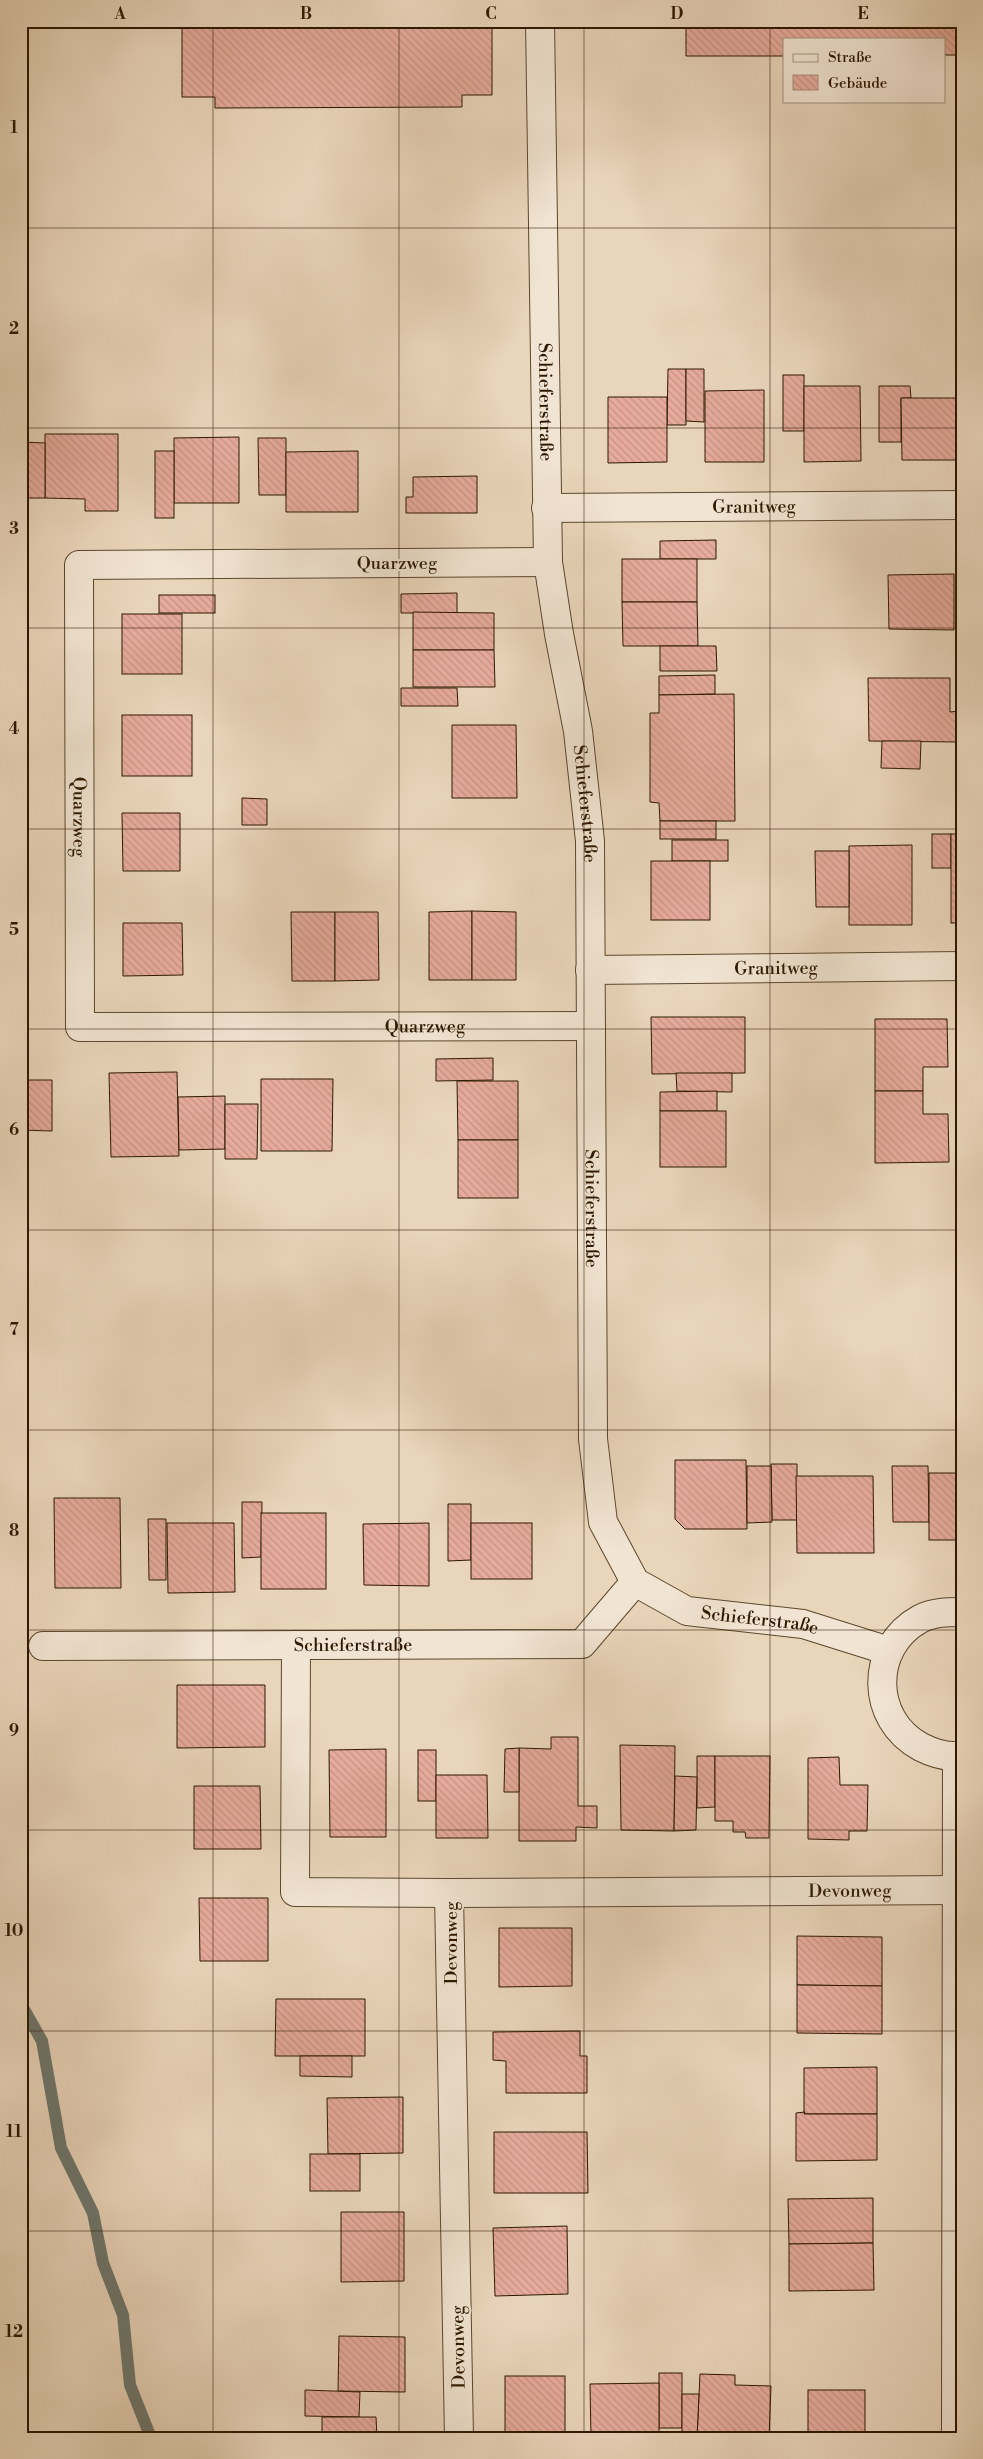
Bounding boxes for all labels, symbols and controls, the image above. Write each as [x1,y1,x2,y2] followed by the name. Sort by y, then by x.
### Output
[113,4,126,24] text: A
[300,4,312,24] text: B
[485,4,497,24] text: C
[671,4,684,24] text: D
[857,4,869,24] text: E
[783,38,946,102] legend
[828,48,872,67] text: Straße
[828,74,887,93] text: Gebäude
[10,118,18,138] text: 1
[9,319,19,339] text: 2
[533,343,558,461] street label: Schieferstraße
[712,495,797,519] street label: Granitweg
[9,519,19,539] text: 3
[357,552,438,575] street label: Quarzweg
[9,719,20,739] text: 4
[568,744,601,863] street label: Schieferstraße
[67,777,91,858] street label: Quarzweg
[9,920,19,940] text: 5
[734,957,819,980] street label: Granitweg
[385,1015,466,1038] street label: Quarzweg
[9,1120,19,1140] text: 6
[580,1149,603,1268] street label: Schieferstraße
[9,1320,19,1340] text: 7
[9,1521,19,1541] text: 8
[700,1602,822,1640] street label: Schieferstraße
[294,1634,412,1657] street label: Schieferstraße
[9,1721,19,1741] text: 9
[808,1879,892,1903] street label: Devonweg
[440,1901,463,1985] street label: Devonweg
[5,1921,23,1941] text: 10
[6,2122,22,2142] text: 11
[446,2305,471,2389] street label: Devonweg
[5,2322,23,2342] text: 12

